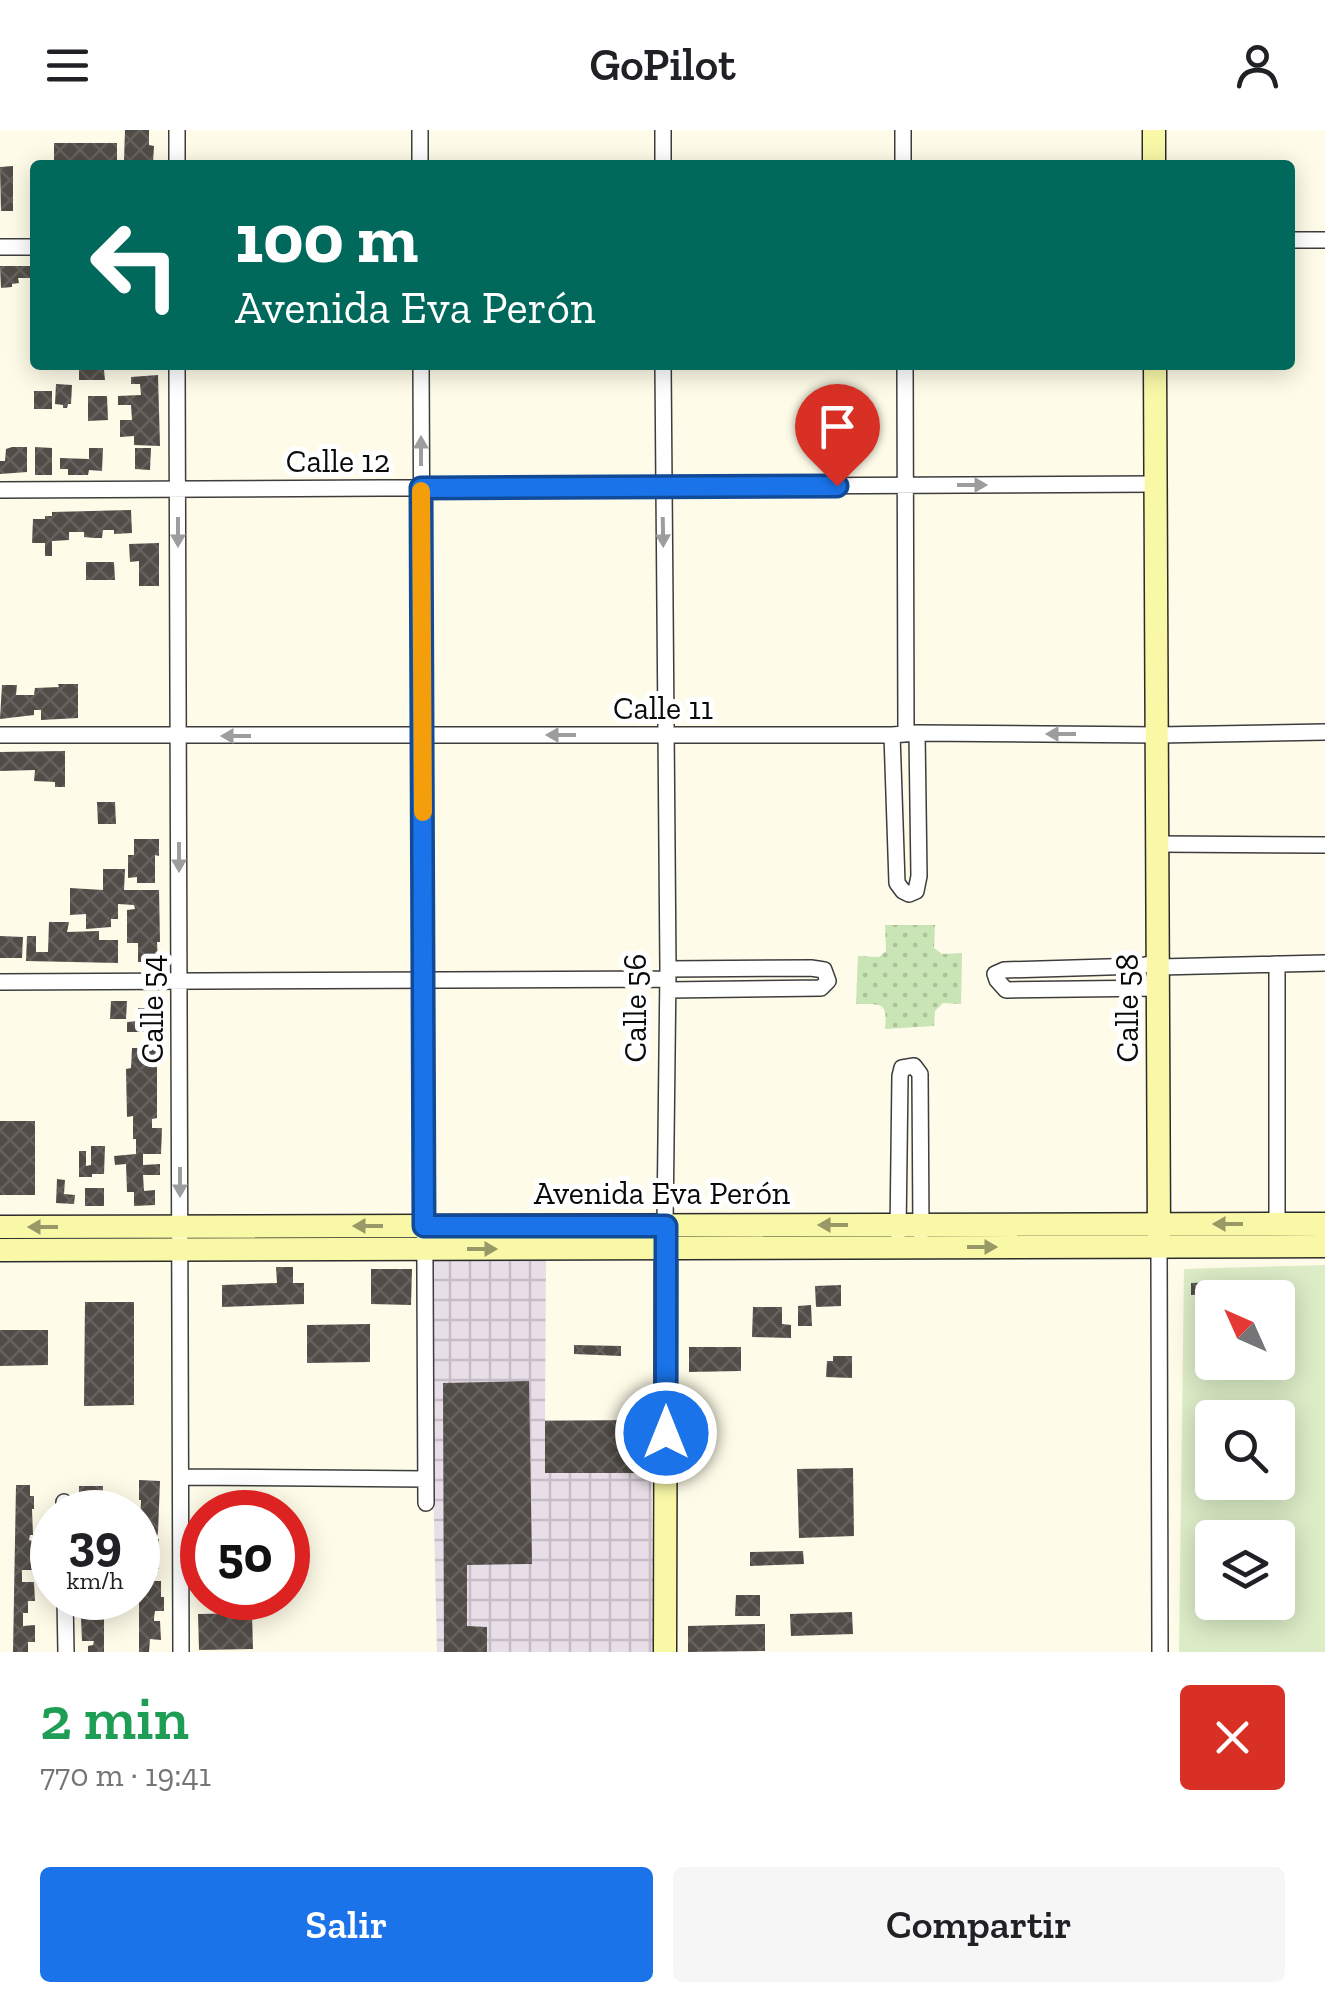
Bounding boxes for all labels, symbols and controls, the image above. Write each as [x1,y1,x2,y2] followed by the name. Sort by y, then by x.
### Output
[40,38,95,93] icon: menu
[589,38,736,92] text: GoPilot
[1230,38,1285,93] icon: person
[235,196,418,280] text: 100 m
[70,200,200,330] icon: left
[235,281,596,335] text: Avenida Eva Perón
[795,384,880,487] pin
[810,399,865,454] icon: arrive
[413,435,429,467] one-way arrow
[286,442,390,480] street label: Calle 12
[957,477,989,493] one-way arrow
[170,517,186,549] one-way arrow
[656,517,672,549] one-way arrow
[613,689,713,727] street label: Calle 11
[1044,726,1076,742] one-way arrow
[545,727,577,743] one-way arrow
[220,728,252,744] one-way arrow
[171,842,187,874] one-way arrow
[1108,953,1146,1063] street label: Calle 58
[133,954,171,1064] street label: Calle 54
[616,954,654,1062] street label: Calle 56
[172,1167,188,1199] one-way arrow
[534,1174,791,1212] street label: Avenida Eva Perón
[1211,1216,1243,1232] one-way arrow
[816,1217,848,1233] one-way arrow
[351,1218,383,1234] one-way arrow
[26,1219,58,1235] one-way arrow
[967,1239,999,1255] one-way arrow
[467,1241,499,1257] one-way arrow
[1195,1280,1295,1380] north arrow
[1195,1280,1295,1620] map controls
[614,1381,718,1485] position arrow
[1195,1400,1295,1500] button: search
[180,1490,310,1620] speed limit sign: 50
[68,1513,122,1573] text: 39
[1195,1520,1295,1620] button: layers
[66,1565,124,1595] text: km/h
[40,1682,189,1754] text: 2 min
[1180,1685,1285,1790] button: close
[40,1756,211,1794] text: 770 m · 19:41
[40,1867,653,1982] button: Salir
[673,1867,1285,1982] button: Compartir

